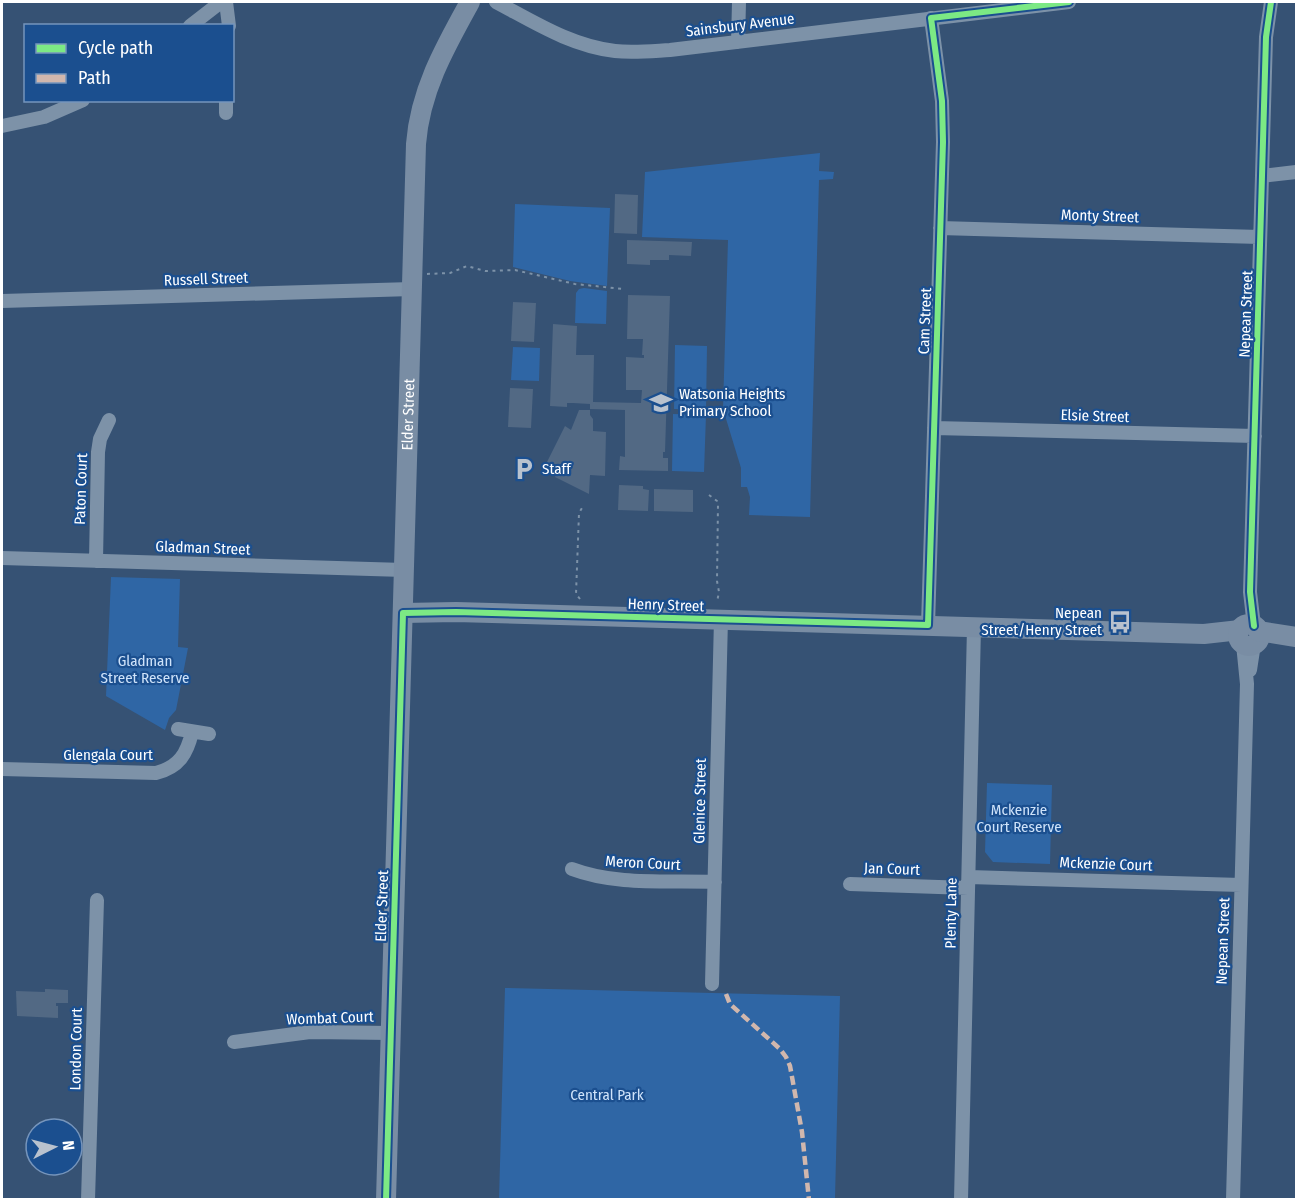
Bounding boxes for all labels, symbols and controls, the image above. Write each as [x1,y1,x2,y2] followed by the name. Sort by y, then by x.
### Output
[685,9,795,41] street label: Sainsbury Avenue
[24,24,234,102] legend
[78,37,153,59] text: Cycle path
[78,67,111,89] text: Path
[1060,206,1140,226] street label: Monty Street
[164,269,249,289] street label: Russell Street
[1235,270,1257,358] street label: Nepean Street
[915,287,935,355] street label: Cam Street
[398,378,418,451] street label: Elder Street
[679,385,785,420] place label: Watsonia Heights Primary School
[648,390,674,416] school or university icon: Watsonia Heights Primary School
[1060,406,1130,426] street label: Elsie Street
[71,453,91,525] street label: Paton Court
[511,456,537,482] parking icon: Staff
[542,460,572,478] place label: Staff
[155,537,251,559] street label: Gladman Street
[627,595,705,615] street label: Henry Street
[981,604,1102,639] place label: Nepean Street/Henry Street
[1107,609,1133,635] bus stop icon: Nepean Street/Henry Street
[101,652,189,687] park label: Gladman Street Reserve
[63,746,153,764] street label: Glengala Court
[690,758,710,844] street label: Glenice Street
[976,801,1062,836] park label: Mckenzie Court Reserve
[605,852,681,874] street label: Meron Court
[1059,853,1153,875] street label: Mckenzie Court
[864,859,920,879] street label: Jan Court
[372,870,392,942] street label: Elder Street
[941,877,961,949] street label: Plenty Lane
[1212,897,1234,985] street label: Nepean Street
[66,1007,86,1090] street label: London Court
[286,1007,374,1029] street label: Wombat Court
[570,1086,644,1104] park label: Central Park
[24,1117,84,1177] north arrow
[58,1140,78,1151] text: N

